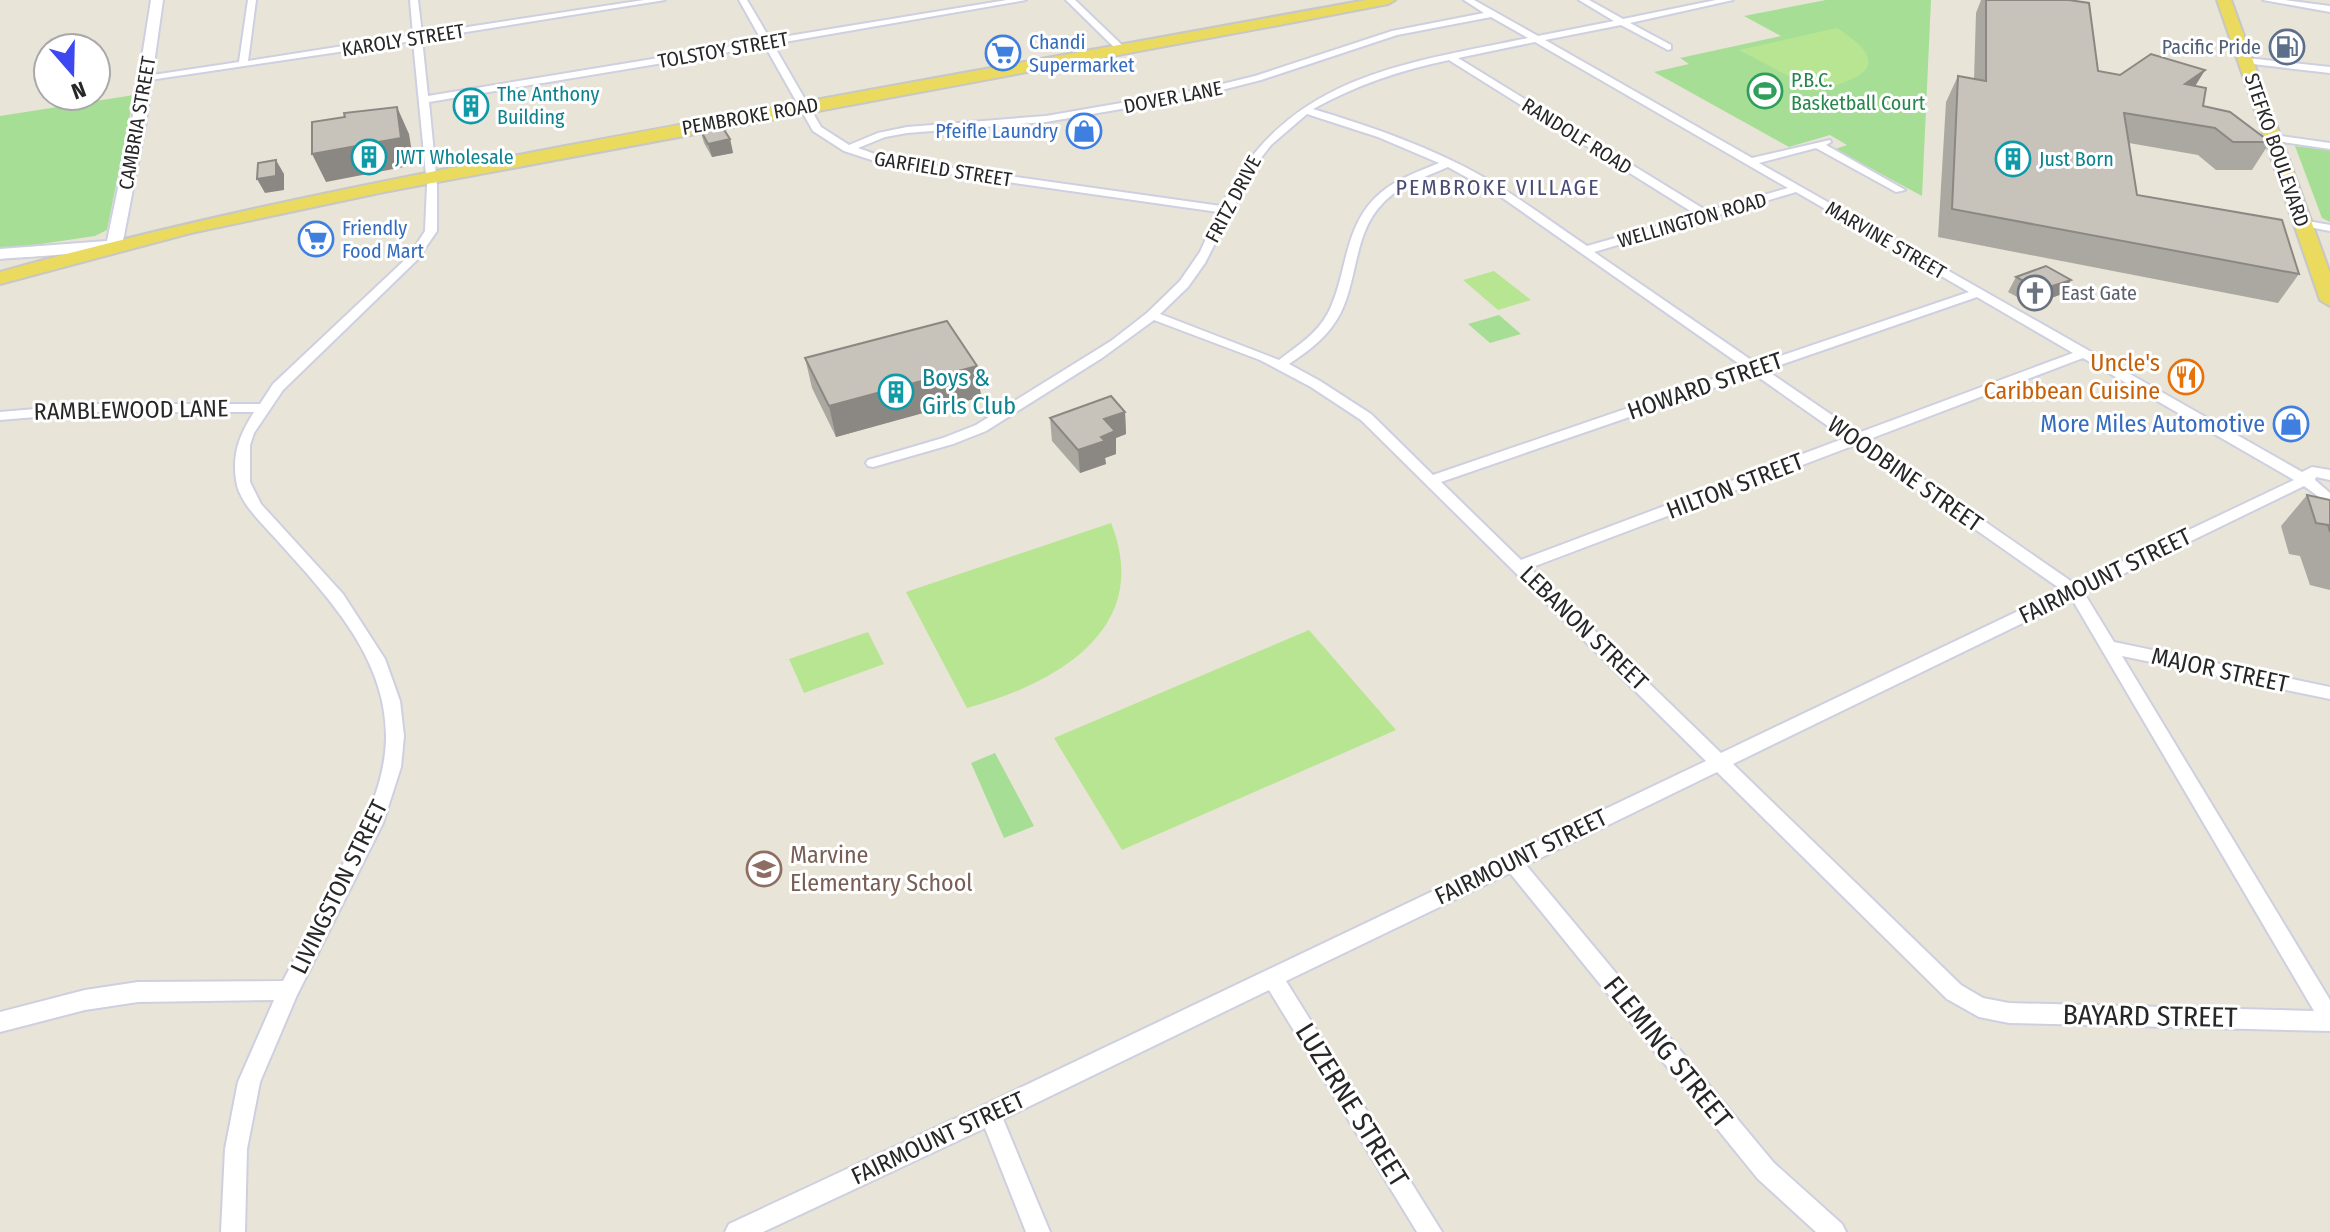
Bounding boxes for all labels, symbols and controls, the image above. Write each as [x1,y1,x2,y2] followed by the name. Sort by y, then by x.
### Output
[340,18,467,62] street label: KAROLY STREET
[656,27,791,73] street label: TOLSTOY STREET
[2268,28,2306,66] fuel station icon: Pacific Pride
[1029,30,1135,77] place label: Chandi Supermarket
[32,32,112,112] north arrow
[984,34,1022,72] supermarket icon: Chandi Supermarket
[2162,35,2261,59] place label: Pacific Pride
[113,54,161,191] street label: CAMBRIA STREET
[1791,68,1926,115] place label: P.B.C. Basketball Court
[2239,70,2315,230] street label: STEFKO BOULEVARD
[1746,72,1784,110] sports icon: P.B.C. Basketball Court
[68,75,89,105] text: N
[1122,76,1224,118] street label: DOVER LANE
[497,82,599,129] place label: The Anthony Building
[452,87,490,125] building icon: The Anthony Building
[680,92,820,140] street label: PEMBROKE ROAD
[1518,93,1636,179] street label: RANDOLF ROAD
[1065,112,1103,150] shop icon: Pfeifle Laundry
[935,119,1058,143] place label: Pfeifle Laundry
[350,138,388,176] building icon: JWT Wholesale
[1994,140,2032,178] building icon: Just Born
[395,145,514,169] place label: JWT Wholesale
[872,146,1014,192] street label: GARFIELD STREET
[2039,147,2114,171] place label: Just Born
[1200,151,1266,247] street label: FRITZ DRIVE
[1396,174,1600,201] district label: PEMBROKE VILLAGE
[1615,187,1769,253] street label: WELLINGTON ROAD
[1822,196,1951,284] street label: MARVINE STREET
[342,216,425,263] place label: Friendly Food Mart
[297,220,335,258] supermarket icon: Friendly Food Mart
[2016,274,2054,312] church icon: East Gate
[2061,281,2137,305] place label: East Gate
[1624,346,1786,426] street label: HOWARD STREET
[1983,349,2160,405] place label: Uncle's Caribbean Cuisine
[2167,358,2205,396] restaurant icon: Uncle's Caribbean Cuisine
[922,364,1016,420] place label: Boys & Girls Club
[877,373,915,411] building icon: Boys & Girls Club
[33,394,229,426] street label: RAMBLEWOOD LANE
[2272,405,2310,443] shop icon: More Miles Automotive
[1822,410,1988,538] street label: WOODBINE STREET
[2040,410,2265,438] place label: More Miles Automotive
[1663,447,1807,525] street label: HILTON STREET
[2014,522,2196,630] street label: FAIRMOUNT STREET
[1514,560,1654,696] street label: LEBANON STREET
[2149,642,2291,698] street label: MAJOR STREET
[285,796,393,978] street label: LIVINGSTON STREET
[1430,803,1612,911] street label: FAIRMOUNT STREET
[790,841,973,897] place label: Marvine Elementary School
[745,850,783,888] school or university icon: Marvine Elementary School
[1597,970,1739,1134] street label: FLEMING STREET
[2062,998,2238,1034] street label: BAYARD STREET
[1288,1017,1416,1193] street label: LUZERNE STREET
[847,1086,1029,1190] street label: FAIRMOUNT STREET

